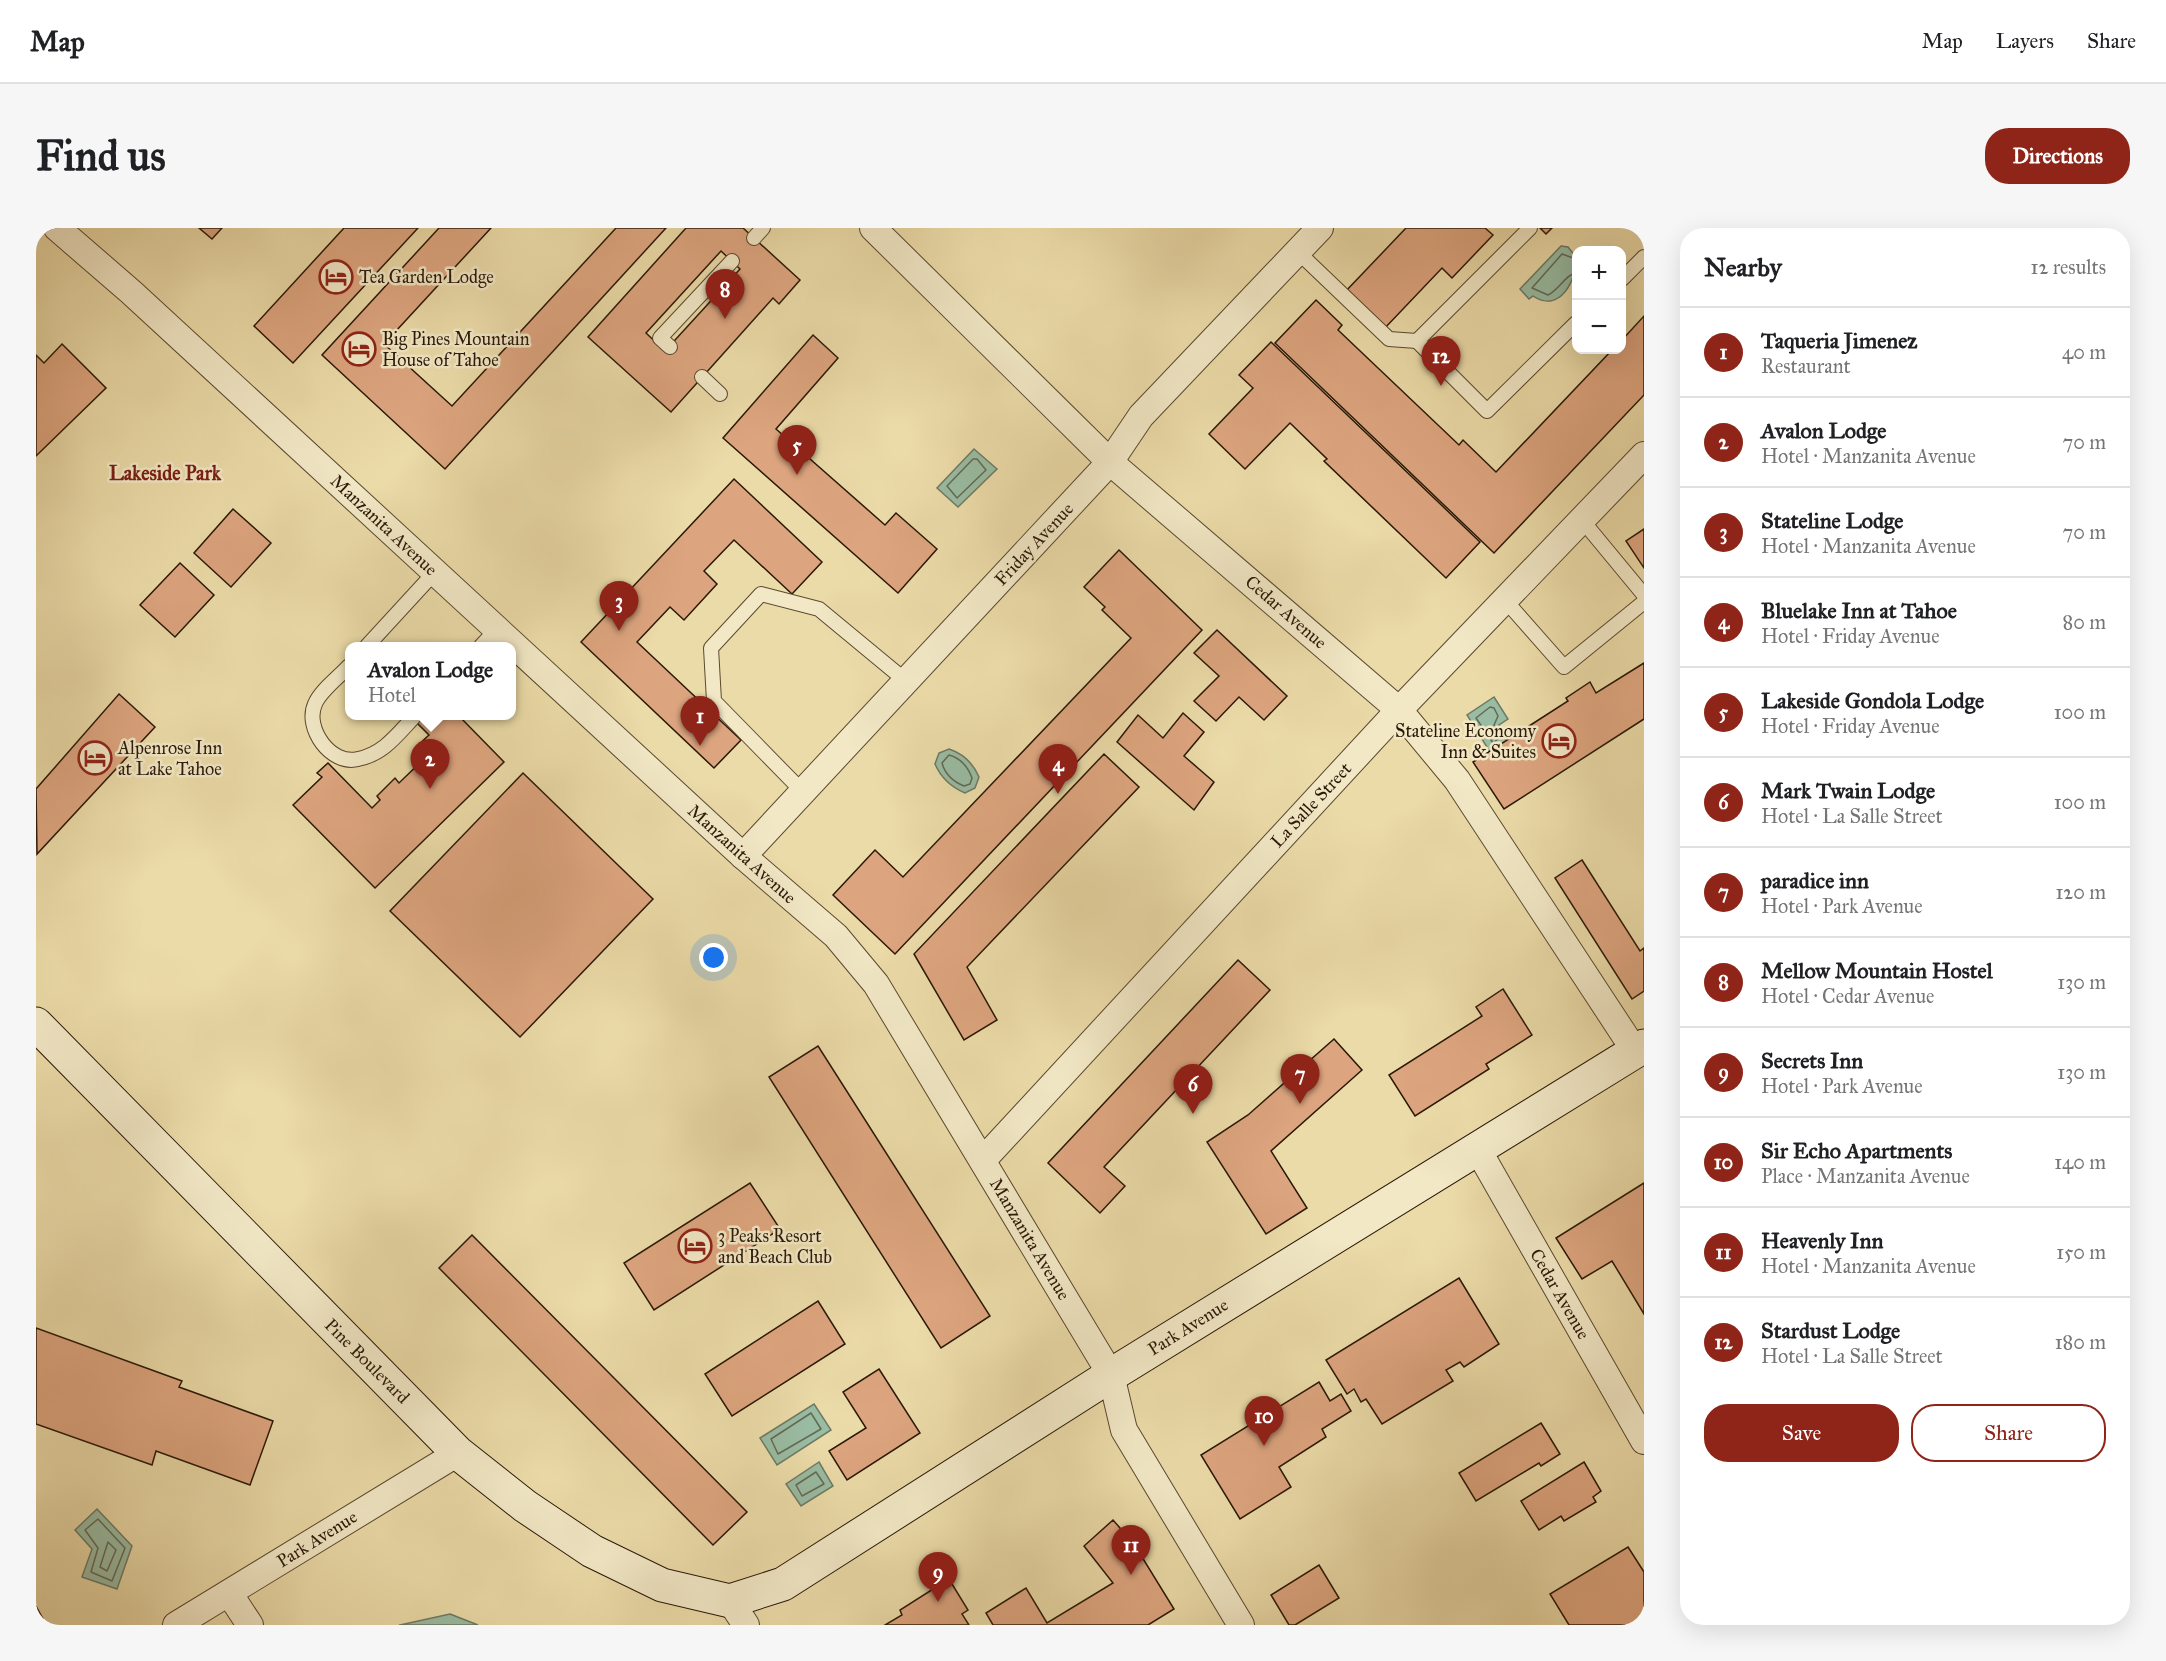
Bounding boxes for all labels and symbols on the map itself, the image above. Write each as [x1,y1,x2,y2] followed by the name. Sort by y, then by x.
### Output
[318,259,354,295] hotel icon: Tea Garden Lodge
[359,266,494,289] place label: Tea Garden Lodge
[706,270,744,319] pin: 8
[382,328,530,371] place label: Big Pines Mountain House of Tahoe
[341,331,377,367] hotel icon: Big Pines Mountain House of Tahoe
[1422,336,1460,386] pin: 12
[778,426,816,475] pin: 5
[109,461,222,485] district label: Lakeside Park
[326,470,442,580] street label: Manzanita Avenue
[990,498,1078,590] street label: Friday Avenue
[1241,571,1331,653] street label: Cedar Avenue
[600,582,638,631] pin: 3
[680,696,720,746] pin: 1
[1395,720,1537,763] place label: Stateline Economy Inn & Suites
[1541,723,1577,759] hotel icon: Stateline Economy Inn & Suites
[117,737,222,780] place label: Alpenrose Inn at Lake Tahoe
[77,740,113,776] hotel icon: Alpenrose Inn at Lake Tahoe
[410,740,450,789] pin: 2
[1038,744,1078,794] pin: 4
[1266,757,1356,852] street label: La Salle Street
[683,800,801,908] street label: Manzanita Avenue
[699,943,728,972] your location
[1280,1054,1320,1104] pin: 7
[1174,1064,1212,1114] pin: 6
[985,1174,1075,1304] street label: Manzanita Avenue
[718,1225,832,1268] place label: 3 Peaks Resort and Beach Club
[677,1228,713,1264] hotel icon: 3 Peaks Resort and Beach Club
[1525,1245,1595,1343] street label: Cedar Avenue
[1144,1294,1232,1360] street label: Park Avenue
[320,1314,414,1408] street label: Pine Boulevard
[1244,1396,1284,1446] pin: 10
[273,1506,361,1572] street label: Park Avenue
[1112,1526,1150,1575] pin: 11
[918,1552,958,1602] pin: 9

